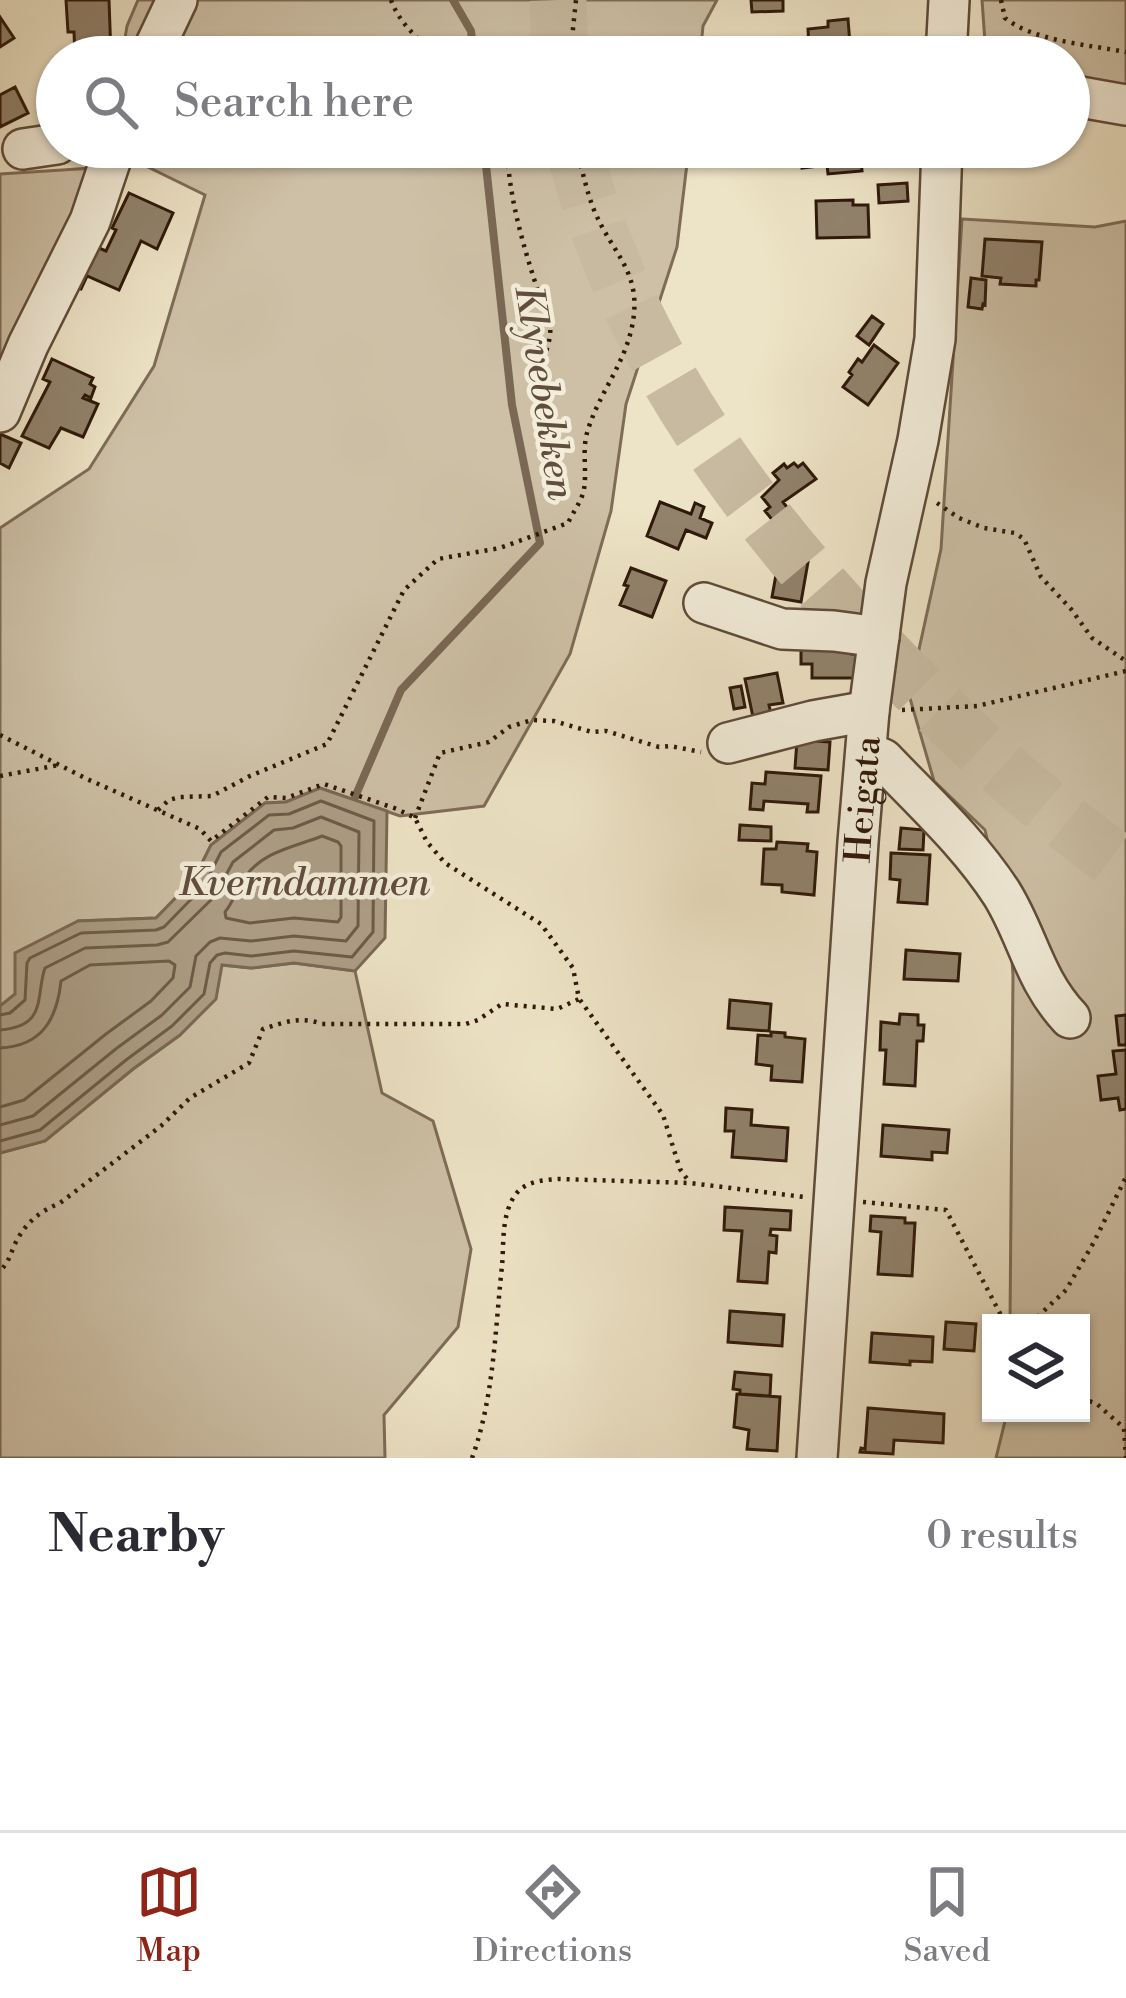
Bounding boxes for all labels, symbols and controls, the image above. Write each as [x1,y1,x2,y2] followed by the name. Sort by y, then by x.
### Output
[36,36,1090,168] search box
[78,69,144,135] icon: search
[174,74,414,131] text: Search here
[502,282,585,504] water label: Klyvebekken
[837,734,892,865] street label: Heigata
[178,859,431,908] water label: Kverndammen
[982,1314,1090,1422] map controls
[982,1314,1090,1422] button: layers
[48,1504,224,1568] text: Nearby
[926,1512,1078,1561] text: 0 results
[136,1859,202,1972] tab: Map
[473,1859,632,1972] tab: Directions
[904,1859,990,1972] tab: Saved

